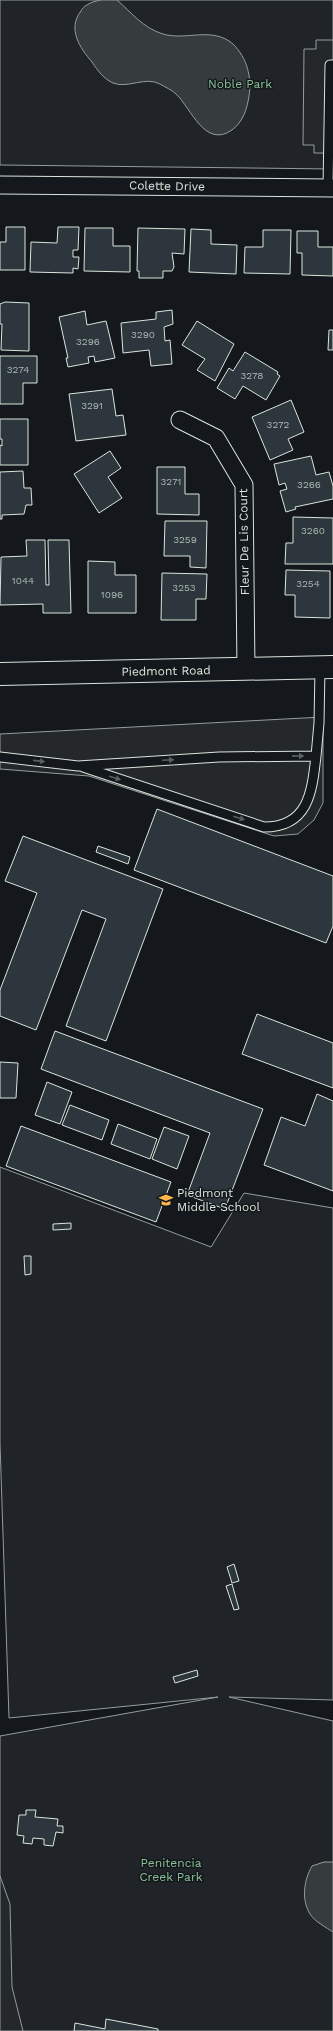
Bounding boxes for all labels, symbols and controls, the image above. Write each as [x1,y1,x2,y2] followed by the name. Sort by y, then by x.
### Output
[208,77,272,91] park label: Noble Park
[129,178,205,194] street label: Colette Drive
[131,329,155,340] house number: 3290
[76,336,100,347] house number: 3296
[7,364,29,375] house number: 3274
[240,370,264,381] house number: 3278
[81,400,103,411] house number: 3291
[267,419,290,430] house number: 3272
[161,476,181,487] house number: 3271
[297,479,321,490] house number: 3266
[236,488,252,596] street label: Fleur De Lis Court
[301,525,325,536] house number: 3260
[173,534,197,545] house number: 3259
[12,575,34,586] house number: 1044
[296,578,320,589] house number: 3254
[172,582,196,593] house number: 3253
[101,589,123,600] house number: 1096
[121,663,211,679] street label: Piedmont Road
[292,753,305,759] one-way arrow
[162,757,174,764] one-way arrow
[33,758,45,764] one-way arrow
[110,775,122,781] one-way arrow
[233,816,245,822] one-way arrow
[177,1186,260,1214] place label: Piedmont Middle School
[158,1192,174,1208] school or university icon: Piedmont Middle School
[139,1856,203,1884] park label: Penitencia Creek Park

